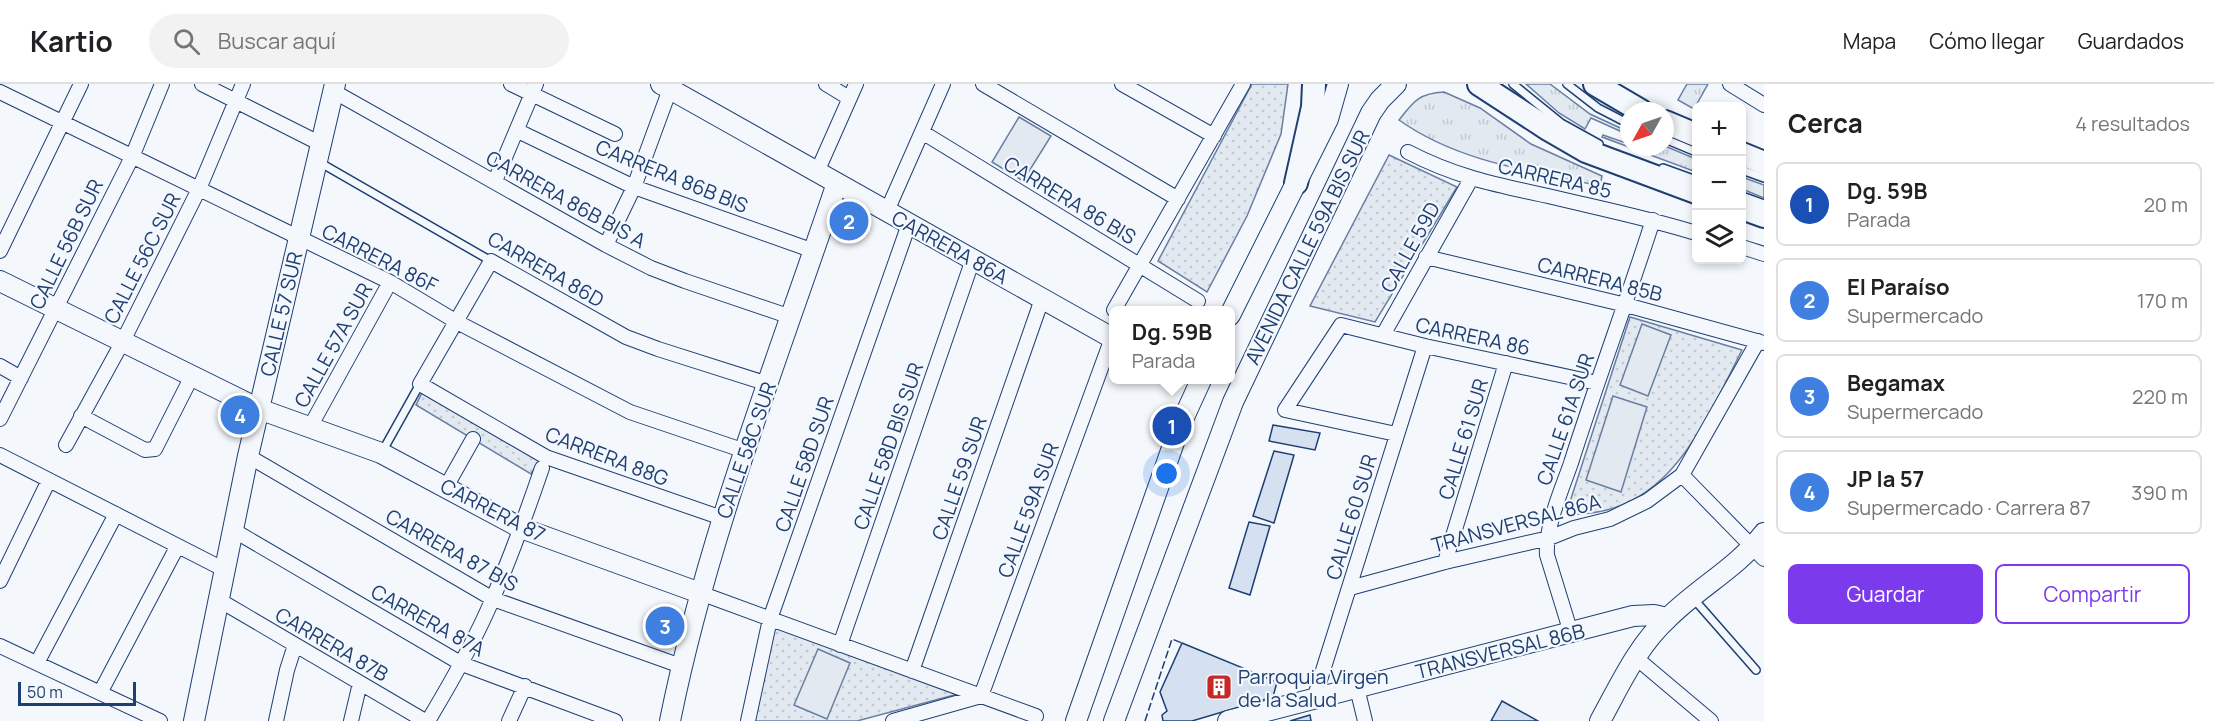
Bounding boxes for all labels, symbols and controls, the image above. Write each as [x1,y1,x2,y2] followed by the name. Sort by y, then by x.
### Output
[149,14,569,68] search box
[30,22,113,60] text: Kartio
[170,25,203,58] icon: search
[218,26,336,56] text: Buscar aquí
[1843,27,1896,55] text: Mapa
[1929,27,2045,55] text: Cómo llegar
[2078,27,2184,55] text: Guardados
[1620,102,1674,156] north arrow
[1692,102,1746,264] map controls
[1692,102,1746,156] button: +
[1788,105,1863,141] text: Cerca
[2075,110,2190,137] text: 4 resultados
[1238,125,1376,369] street label: AVENIDA CALLE 59A BIS SUR
[592,133,752,219] street label: CARRERA 86B BIS
[481,144,651,254] street label: CARRERA 86B BIS A
[999,150,1141,250] street label: CARRERA 86 BIS
[1496,152,1614,204] street label: CARRERA 85
[1692,156,1746,210] button: −
[23,174,109,314] street label: CALLE 56B SUR
[1847,176,1928,206] text: Dg. 59B
[97,188,187,328] street label: CALLE 56C SUR
[1805,191,1814,218] text: 1
[2143,191,2188,218] text: 20 m
[1374,197,1446,297] street label: CALLE 59D
[830,198,868,244] pin: 2
[887,204,1013,290] street label: CARRERA 86A
[1847,206,1911,233] text: Parada
[1692,210,1746,264] button: layers
[317,217,443,299] street label: CARRERA 86F
[483,225,609,313] street label: CARRERA 86D
[254,249,308,379] street label: CALLE 57 SUR
[1535,250,1665,308] street label: CARRERA 85B
[1847,272,1950,302] text: El Paraíso
[288,278,378,412] street label: CALLE 57A SUR
[1804,287,1815,314] text: 2
[2137,287,2188,314] text: 170 m
[1847,302,1983,329] text: Supermercado
[1109,306,1235,384] popup
[1413,311,1533,361] street label: CARRERA 86
[1132,317,1212,347] text: Dg. 59B
[1132,347,1195,374] text: Parada
[1530,349,1600,489] street label: CALLE 61A SUR
[847,359,929,533] street label: CALLE 58D BIS SUR
[1847,368,1945,398] text: Begamax
[1432,375,1494,503] street label: CALLE 61 SUR
[710,378,782,522] street label: CALLE 58C SUR
[1804,383,1815,410] text: 3
[2132,383,2188,410] text: 220 m
[220,392,260,438] pin: 4
[768,392,840,536] street label: CALLE 58D SUR
[1847,398,1983,425] text: Supermercado
[1152,404,1192,448] pin: 1
[925,412,993,544] street label: CALLE 59 SUR
[542,420,672,492] street label: CARRERA 88G
[991,439,1065,581] street label: CALLE 59A SUR
[1319,451,1383,583] street label: CALLE 60 SUR
[1152,459,1181,488] your location
[1847,464,1924,494] text: JP la 57
[436,472,550,548] street label: CARRERA 87
[1803,479,1816,506] text: 4
[2131,479,2188,506] text: 390 m
[1429,487,1604,559] street label: TRANSVERSAL 86A
[1847,494,2091,521] text: Supermercado · Carrera 87
[381,502,523,598] street label: CARRERA 87 BIS
[1788,564,1983,624] button: Guardar
[1995,564,2190,624] button: Compartir
[366,578,490,663] street label: CARRERA 87A
[271,601,393,687] street label: CARRERA 87B
[646,604,684,648] pin: 3
[1413,617,1587,685] street label: TRANSVERSAL 86B
[1238,663,1389,713] place label: Parroquia Virgen de la Salud
[1204,672,1234,702] building icon: Parroquia Virgen de la Salud
[18,679,136,706] scale bar
[27,681,63,703] text: 50 m

